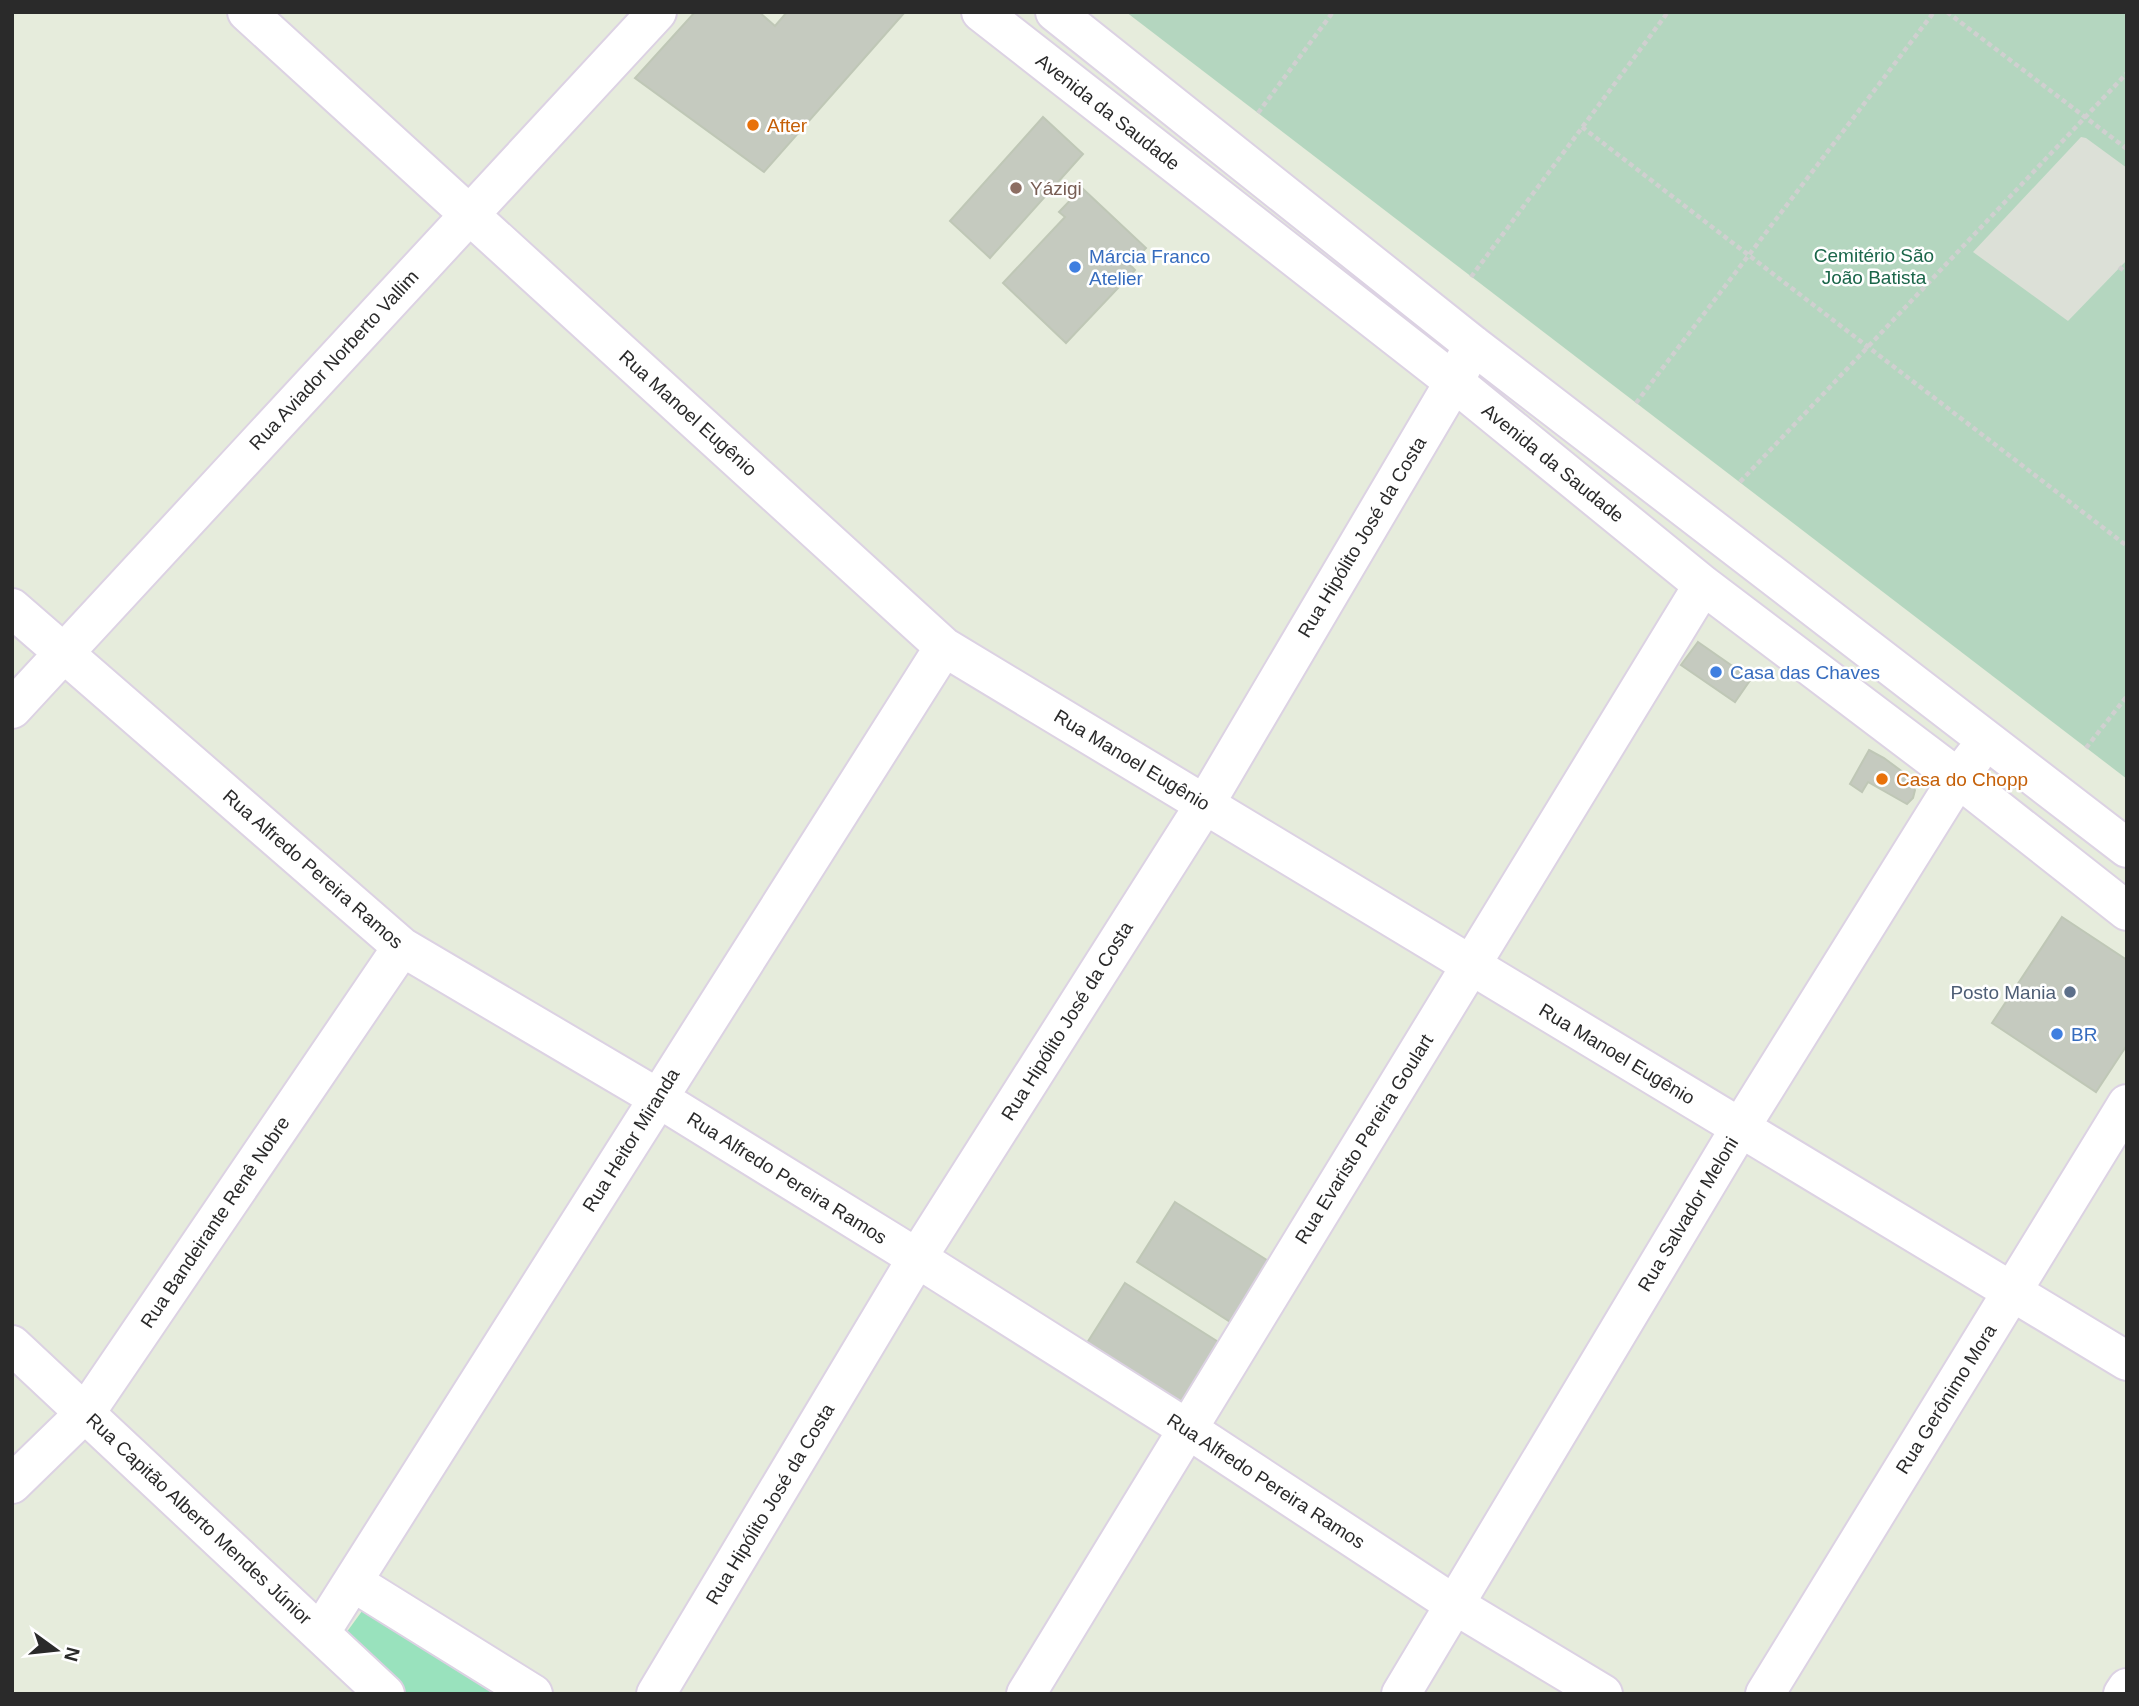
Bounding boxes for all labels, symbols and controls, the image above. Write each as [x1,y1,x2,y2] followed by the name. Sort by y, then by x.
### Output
[1032,50,1184,174] street label: Avenida da Saudade
[767,115,808,136] place label: After
[745,117,761,133] marker: After
[1030,178,1082,199] place label: Yázigi
[1008,180,1024,196] marker: Yázigi
[1814,245,1934,288] park label: Cemitério São João Batista
[1089,246,1210,289] place label: Márcia Franco Atelier
[1067,259,1083,275] marker: Márcia Franco Atelier
[245,266,423,454] street label: Rua Aviador Norberto Vallim
[615,346,761,480] street label: Rua Manoel Eugênio
[1478,399,1628,527] street label: Avenida da Saudade
[1294,433,1431,641] street label: Rua Hipólito José da Costa
[1730,662,1880,683] place label: Casa das Chaves
[1708,664,1724,680] marker: Casa das Chaves
[1051,705,1213,815] street label: Rua Manoel Eugênio
[1896,769,2028,790] place label: Casa do Chopp
[1874,771,1890,787] marker: Casa do Chopp
[219,785,407,953] street label: Rua Alfredo Pereira Ramos
[997,917,1137,1124] street label: Rua Hipólito José da Costa
[1950,982,2056,1003] place label: Posto Mania
[2062,984,2078,1000] marker: Posto Mania
[1536,999,1698,1109] street label: Rua Manoel Eugênio
[2071,1024,2097,1045] place label: BR
[2049,1026,2065,1042] marker: BR
[1291,1030,1438,1248] street label: Rua Evaristo Pereira Goulart
[578,1064,684,1215] street label: Rua Heitor Miranda
[683,1108,891,1248] street label: Rua Alfredo Pereira Ramos
[136,1112,294,1332] street label: Rua Bandeirante Renê Nobre
[1634,1133,1742,1295] street label: Rua Salvador Meloni
[1891,1320,2001,1478] street label: Rua Gerônimo Mora
[702,1400,839,1608] street label: Rua Hipólito José da Costa
[82,1409,316,1629] street label: Rua Capitão Alberto Mendes Júnior
[1163,1409,1369,1553] street label: Rua Alfredo Pereira Ramos
[21,1615,91,1685] north arrow
[60,1645,84,1664] text: N

